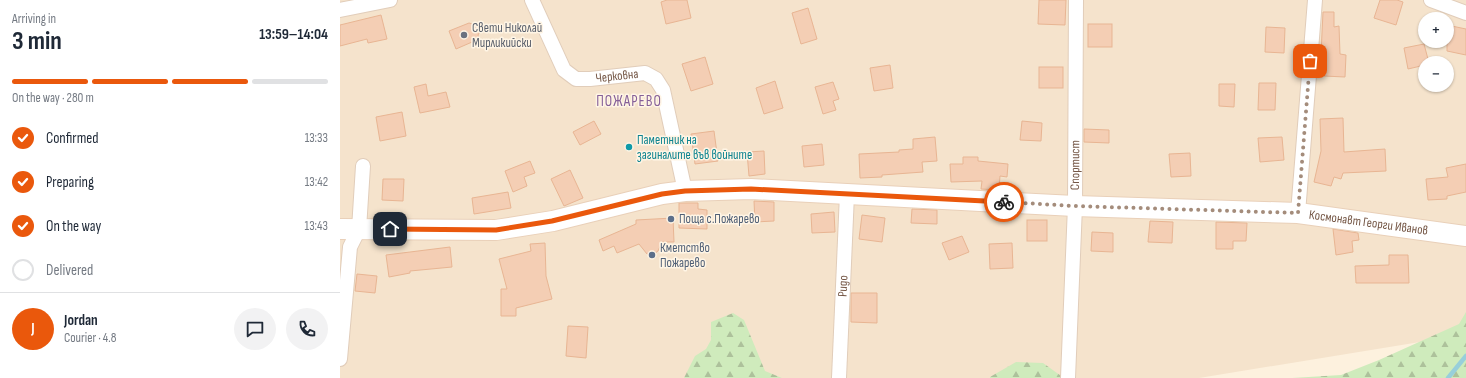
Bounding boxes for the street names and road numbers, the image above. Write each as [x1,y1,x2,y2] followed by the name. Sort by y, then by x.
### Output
[595,66,639,86] street label: Черковна
[1067,140,1083,190] street label: Спортист
[1308,207,1429,239] street label: Космонавт Георги Иванов
[835,275,851,297] street label: Ридо

